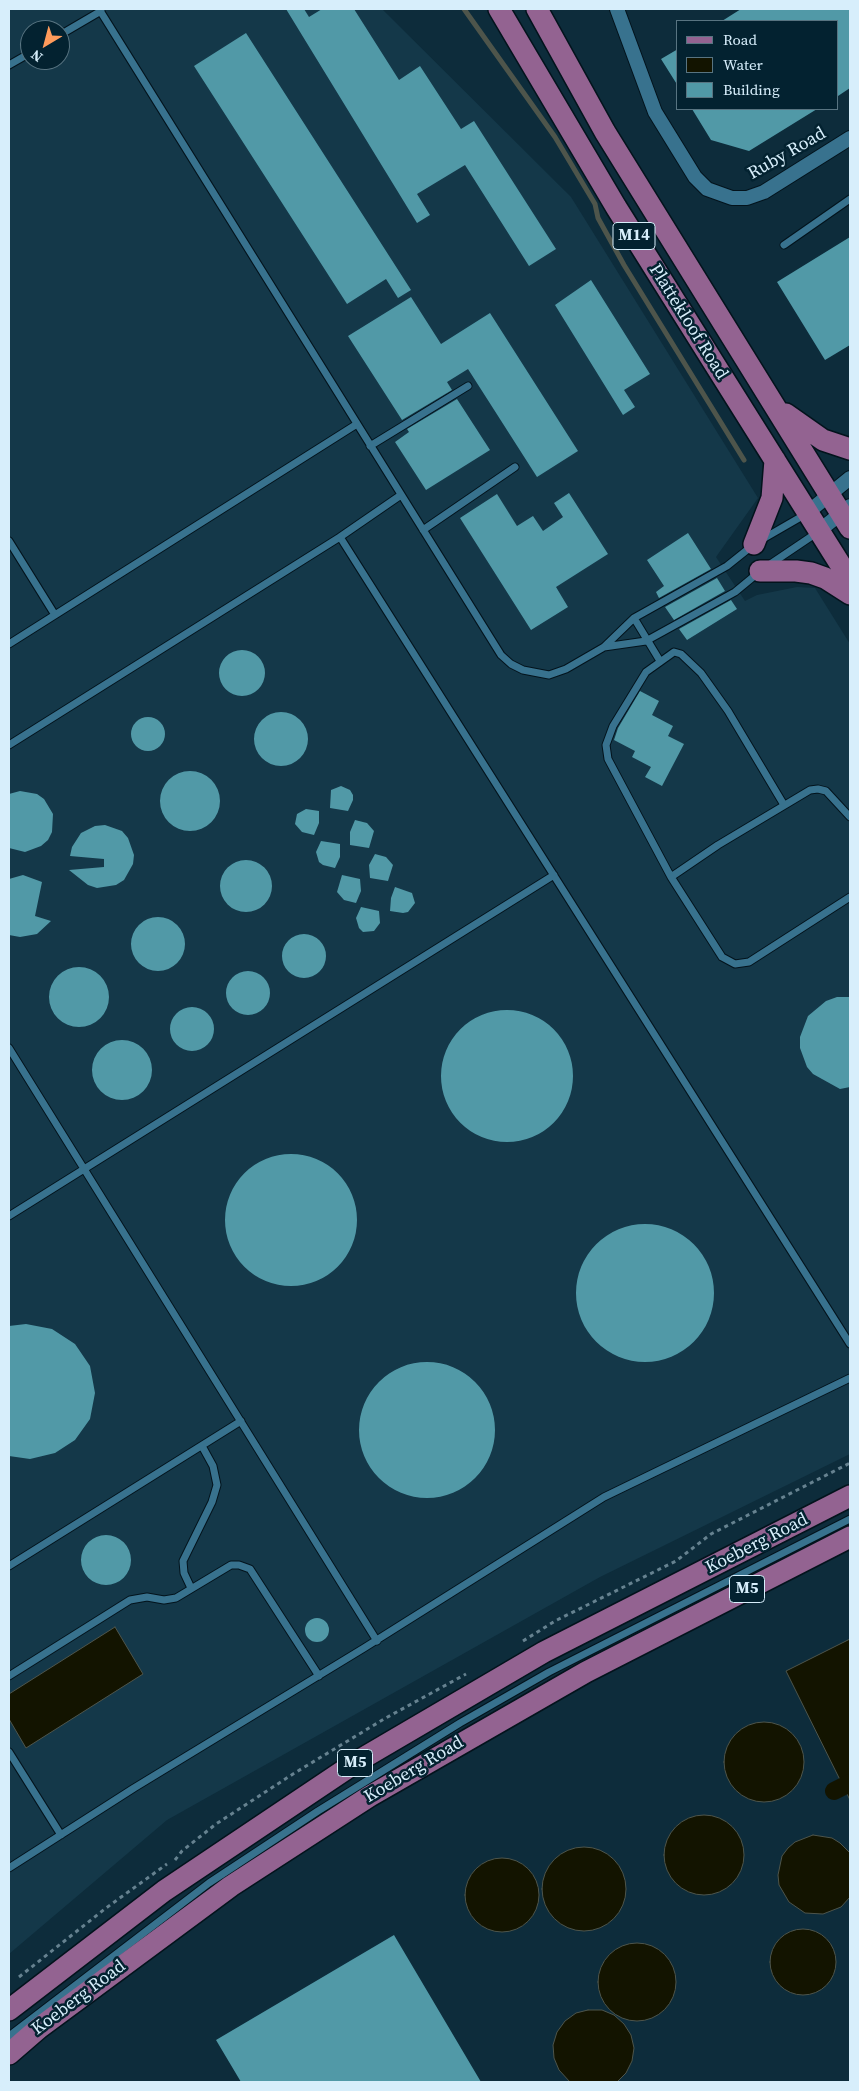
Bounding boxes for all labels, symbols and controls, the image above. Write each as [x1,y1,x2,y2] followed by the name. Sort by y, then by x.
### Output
[20,20,70,70] north arrow
[676,20,839,110] legend
[723,29,757,50] text: Road
[26,45,47,67] text: N
[723,54,763,75] text: Water
[723,79,780,100] text: Building
[744,123,830,185] street label: Ruby Road
[613,222,655,250] road number: M14
[644,260,732,384] street label: Plattekloof Road
[702,1509,812,1579] street label: Koeberg Road
[730,1576,764,1602] road number: M5
[361,1732,467,1808] street label: Koeberg Road
[338,1750,372,1776] road number: M5
[28,1956,130,2040] street label: Koeberg Road

